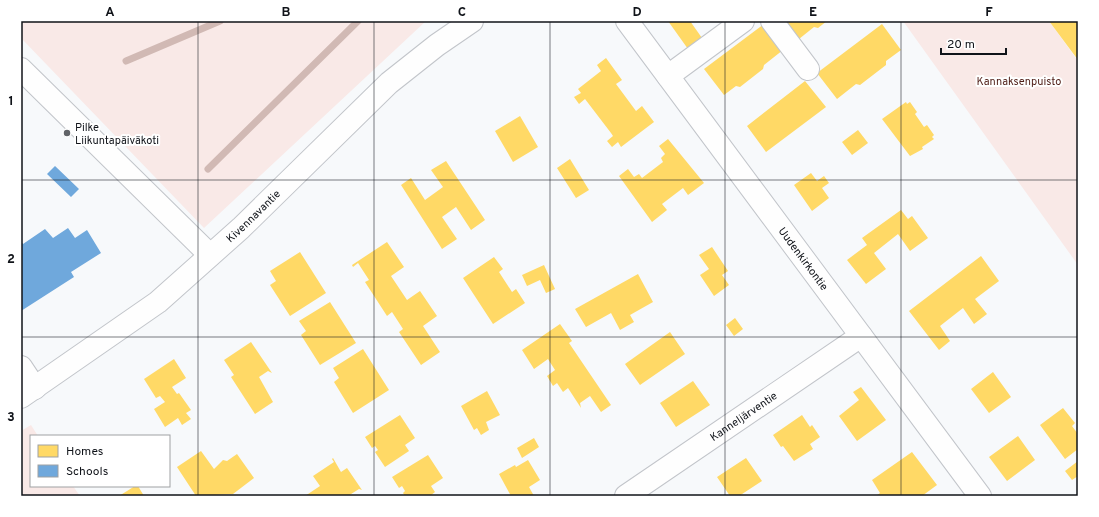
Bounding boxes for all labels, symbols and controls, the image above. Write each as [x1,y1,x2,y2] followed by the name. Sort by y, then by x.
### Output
[105,5,115,21] text: A
[282,5,291,21] text: B
[458,5,466,21] text: C
[632,5,642,21] text: D
[809,5,817,21] text: E
[985,5,993,21] text: F
[941,30,1006,56] scale bar
[947,37,975,53] text: 20 m
[977,75,1061,89] park label: Kannaksenpuisto
[8,94,14,110] text: 1
[75,121,159,148] place label: Pilke Liikuntapäiväkoti
[62,128,72,138] marker: Pilke Liikuntapäiväkoti
[224,187,284,246] street label: Kivennavantie
[775,225,831,294] street label: Uudenkirkontie
[7,252,15,268] text: 2
[708,389,780,445] street label: Kanneljärventie
[7,410,15,426] text: 3
[30,435,170,487] legend
[66,444,103,460] text: Homes
[66,464,108,480] text: Schools

